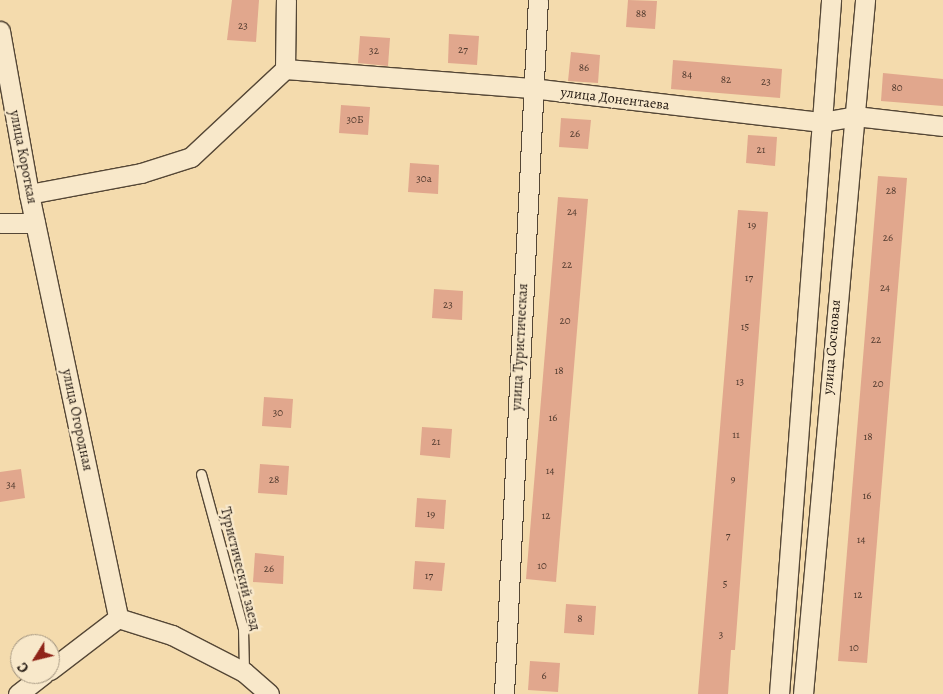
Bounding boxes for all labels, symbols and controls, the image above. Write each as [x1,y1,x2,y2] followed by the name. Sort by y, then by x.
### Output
[636,7,646,21] house number: 88
[238,19,248,33] house number: 23
[458,43,468,57] house number: 27
[369,44,379,58] house number: 32
[579,61,589,75] house number: 86
[682,68,692,82] house number: 84
[721,73,731,87] house number: 82
[761,75,771,89] house number: 23
[891,81,903,95] house number: 80
[560,84,670,114] street label: улица Донентаева
[6,109,40,205] street label: улица Короткая
[347,113,363,127] house number: 30Б
[570,127,580,141] house number: 26
[757,143,765,157] house number: 21
[416,172,432,186] house number: 30а
[886,184,896,198] house number: 28
[567,205,577,219] house number: 24
[748,218,756,232] house number: 19
[883,231,893,245] house number: 26
[562,258,572,272] house number: 22
[745,271,753,285] house number: 17
[880,281,890,295] house number: 24
[508,283,532,411] street label: улица Туристическая
[443,298,453,312] house number: 23
[819,299,845,395] street label: улица Сосновая
[559,314,571,328] house number: 20
[741,320,749,334] house number: 15
[871,333,881,347] house number: 22
[554,364,564,378] house number: 18
[58,367,96,473] street label: улица Огородная
[736,375,744,389] house number: 13
[872,377,884,391] house number: 20
[273,406,283,420] house number: 30
[549,411,557,425] house number: 16
[732,428,740,442] house number: 11
[863,430,873,444] house number: 18
[432,435,440,449] house number: 21
[546,464,554,478] house number: 14
[730,472,736,486] house number: 9
[269,473,279,487] house number: 28
[6,478,16,492] house number: 34
[863,489,871,503] house number: 16
[217,506,263,632] street label: Туристический заезд
[427,507,435,521] house number: 19
[542,509,550,523] house number: 12
[726,529,730,543] house number: 7
[857,533,865,547] house number: 14
[537,559,547,573] house number: 10
[264,562,274,576] house number: 26
[425,569,433,583] house number: 17
[723,577,727,591] house number: 5
[854,588,862,602] house number: 12
[577,612,583,626] house number: 8
[719,628,723,642] house number: 3
[10,634,60,684] north arrow
[849,641,859,655] house number: 10
[13,658,33,677] text: С
[541,669,547,683] house number: 6

